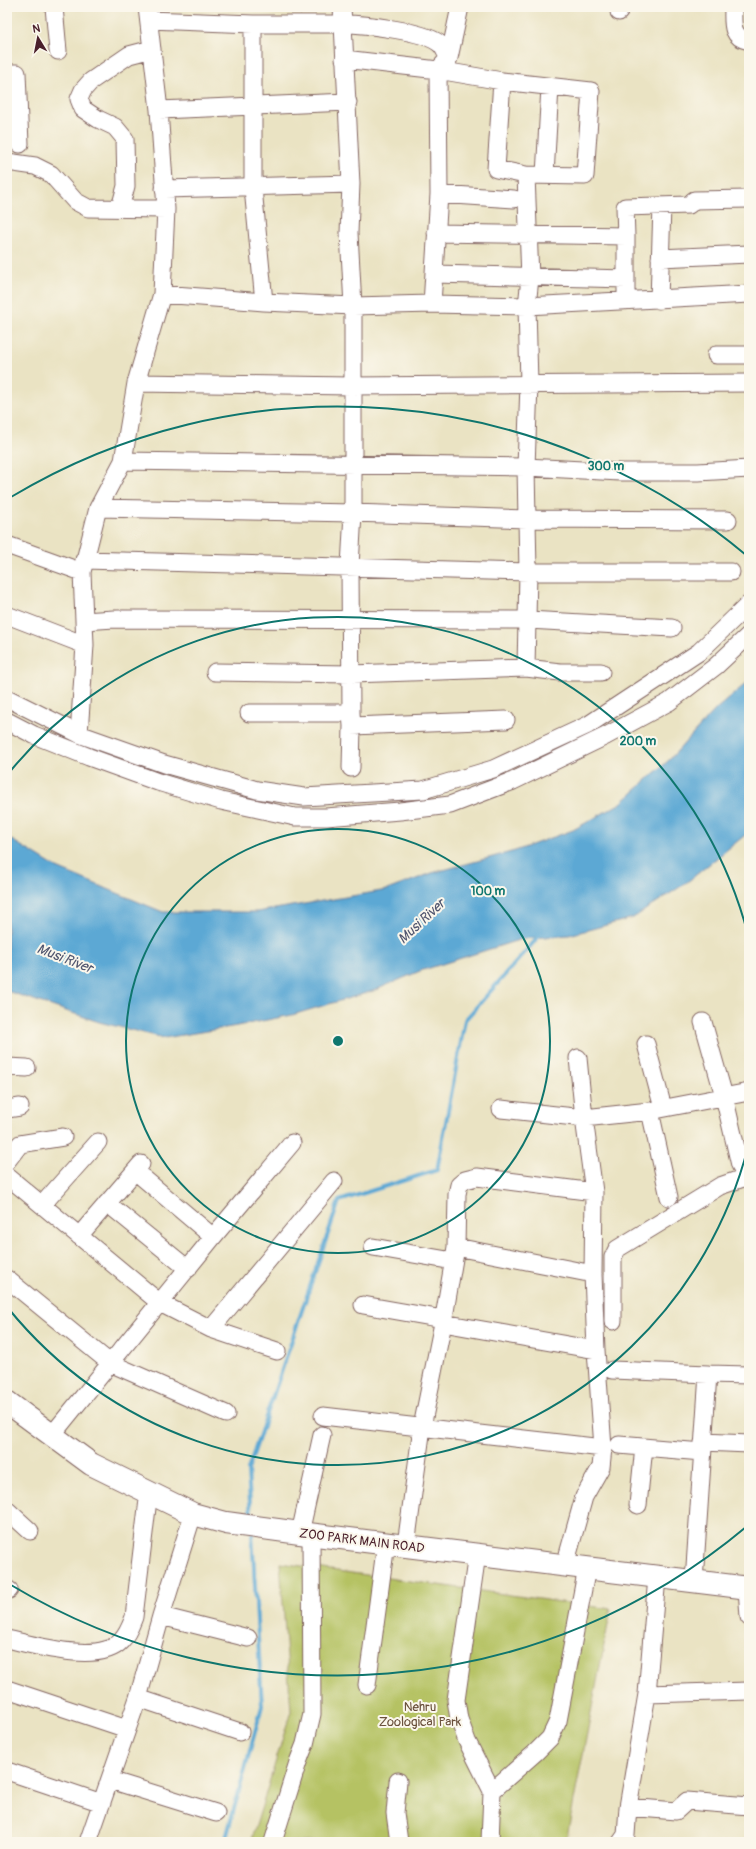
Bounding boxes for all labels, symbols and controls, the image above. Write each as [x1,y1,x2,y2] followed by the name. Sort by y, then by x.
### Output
[18,18,58,58] north arrow
[32,21,42,36] text: N
[588,459,625,474] text: 300 m
[620,734,657,749] text: 200 m
[471,884,506,899] text: 100 m
[394,894,450,947] water label: Musi River
[35,940,97,978] water label: Musi River
[331,1034,345,1048] centre of rings
[298,1525,425,1557] street label: ZOO PARK MAIN ROAD
[379,1699,462,1730] park label: Nehru Zoological Park

